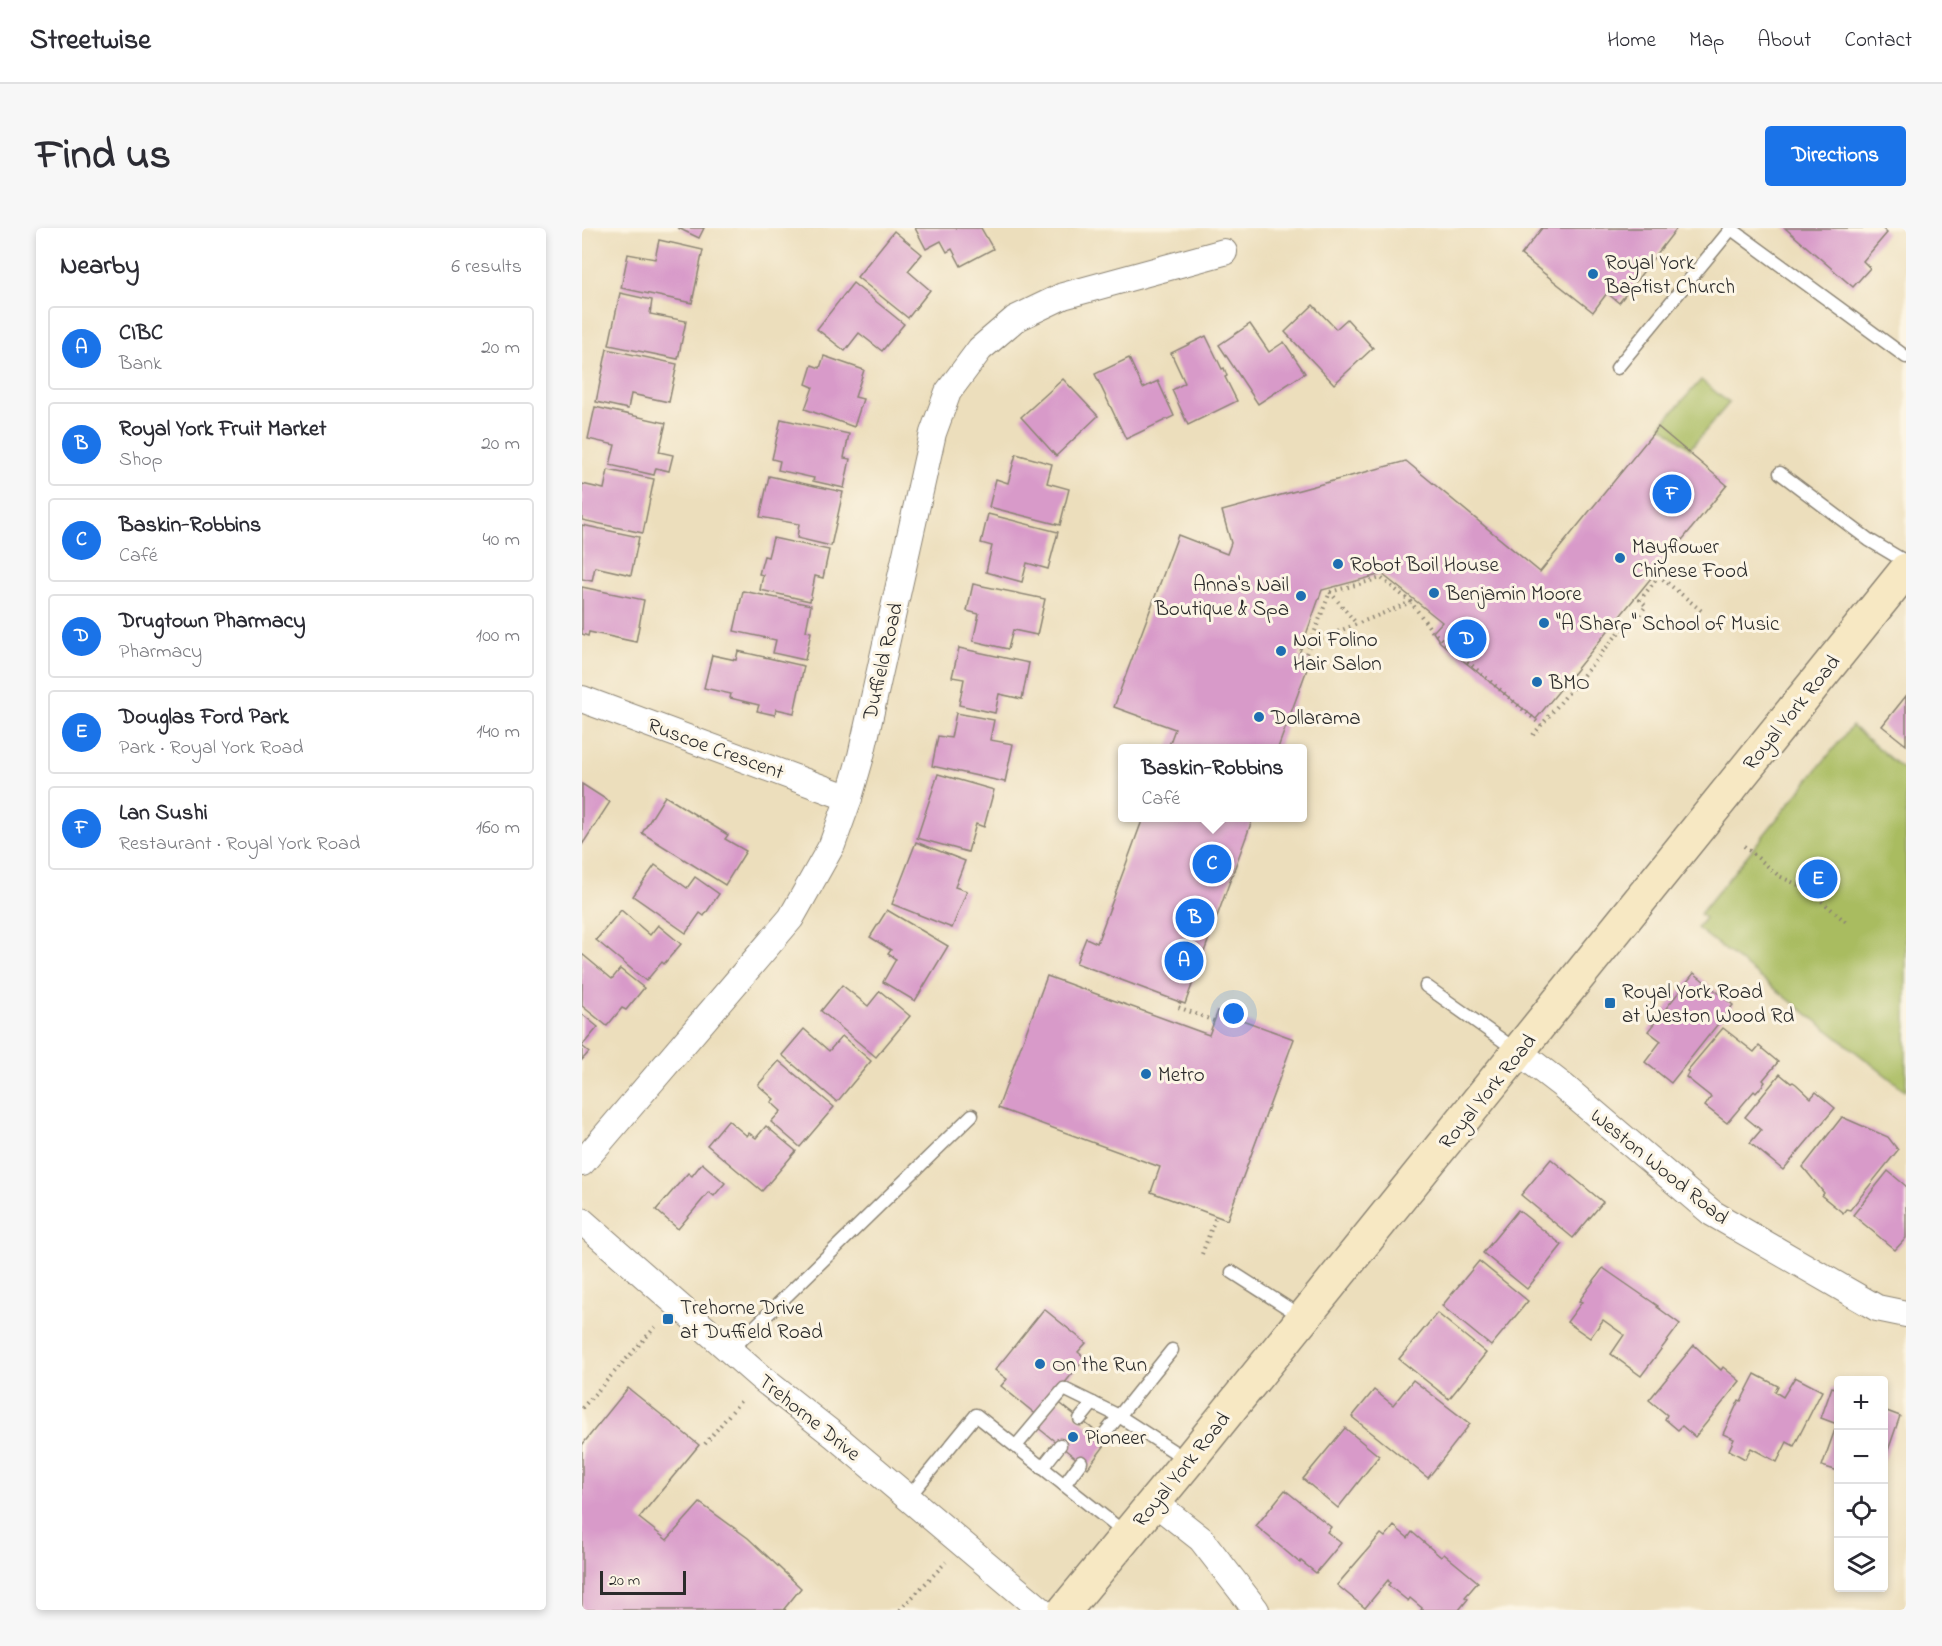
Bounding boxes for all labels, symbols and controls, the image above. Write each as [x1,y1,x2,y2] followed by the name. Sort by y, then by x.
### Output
[30,21,151,62] text: Streetwise
[1607,26,1656,56] text: Home
[1689,26,1724,56] text: Map
[1757,26,1811,56] text: About
[1844,26,1912,56] text: Contact
[36,126,171,187] text: Find us
[1765,126,1906,186] button: Directions
[60,248,139,286] text: Nearby
[1604,249,1735,303] place label: Royal York Baptist Church
[451,253,522,282] text: 6 results
[1586,267,1600,281] marker: Royal York Baptist Church
[119,318,163,350] text: CIBC
[75,334,88,363] text: A
[481,334,520,363] text: 20 m
[119,350,162,379] text: Bank
[119,414,326,446] text: Royal York Fruit Market
[75,430,88,459] text: B
[481,430,520,459] text: 20 m
[119,446,163,475] text: Shop
[1652,472,1692,516] pin: F
[119,510,261,542] text: Baskin-Robbins
[76,526,87,555] text: C
[483,526,520,555] text: 40 m
[1632,533,1748,587] place label: Mayflower Chinese Food
[119,542,158,571] text: Café
[1350,551,1500,581] place label: Robot Boil House
[1613,551,1627,565] marker: Mayflower Chinese Food
[1331,557,1345,571] marker: Robot Boil House
[1154,571,1289,625] place label: Anna's Nail Boutique & Spa
[1445,580,1582,610] place label: Benjamin Moore
[1427,586,1441,600] marker: Benjamin Moore
[1294,589,1308,603] marker: Anna's Nail Boutique & Spa
[856,600,912,724] street label: Duffield Road
[119,606,306,638] text: Drugtown Pharmacy
[1556,610,1780,640] place label: "A Sharp" School of Music
[1448,616,1486,662] pin: D
[1537,616,1551,630] marker: "A Sharp" School of Music
[74,622,89,651] text: D
[476,622,520,651] text: 100 m
[1293,626,1382,680] place label: Noi Folino Hair Salon
[119,638,202,667] text: Pharmacy
[1274,644,1288,658] marker: Noi Folino Hair Salon
[1737,649,1850,779] street label: Royal York Road
[1548,669,1590,699] place label: BMO
[1530,675,1544,689] marker: BMO
[119,702,289,734] text: Douglas Ford Park
[1270,704,1361,734] place label: Dollarama
[1252,710,1266,724] marker: Dollarama
[643,711,788,789] street label: Ruscoe Crescent
[75,718,88,747] text: E
[476,718,520,747] text: 140 m
[119,734,304,763] text: Park · Royal York Road
[1118,744,1307,822] popup
[1141,753,1284,785] text: Baskin-Robbins
[1141,785,1180,814] text: Café
[119,798,208,830] text: Lan Sushi
[75,814,88,843] text: F
[476,814,520,843] text: 160 m
[119,830,360,859] text: Restaurant · Royal York Road
[1192,842,1232,886] pin: C
[1798,856,1838,902] pin: E
[1176,896,1214,940] pin: B
[1164,938,1204,984] pin: A
[1622,978,1794,1032] place label: Royal York Road at Weston Wood Rd
[1603,996,1617,1010] marker: Royal York Road at Weston Wood Rd
[1219,999,1248,1028] your location
[1433,1028,1546,1158] street label: Royal York Road
[1158,1061,1205,1091] place label: Metro
[1139,1067,1153,1081] marker: Metro
[1583,1102,1735,1233] street label: Weston Wood Road
[680,1294,823,1348] place label: Trehorne Drive at Duffield Road
[661,1312,675,1326] marker: Trehorne Drive at Duffield Road
[1052,1351,1147,1381] place label: On the Run
[1033,1357,1047,1371] marker: On the Run
[751,1368,867,1470] street label: Trehorne Drive
[1834,1376,1888,1592] map controls
[1834,1376,1888,1430] button: +
[1127,1406,1240,1536] street label: Royal York Road
[1085,1424,1147,1454] place label: Pioneer
[1066,1430,1080,1444] marker: Pioneer
[1834,1430,1888,1484] button: −
[1834,1484,1888,1538] button: locate
[1834,1538,1888,1592] button: layers
[600,1568,686,1596] scale bar
[609,1569,640,1593] text: 20 m

